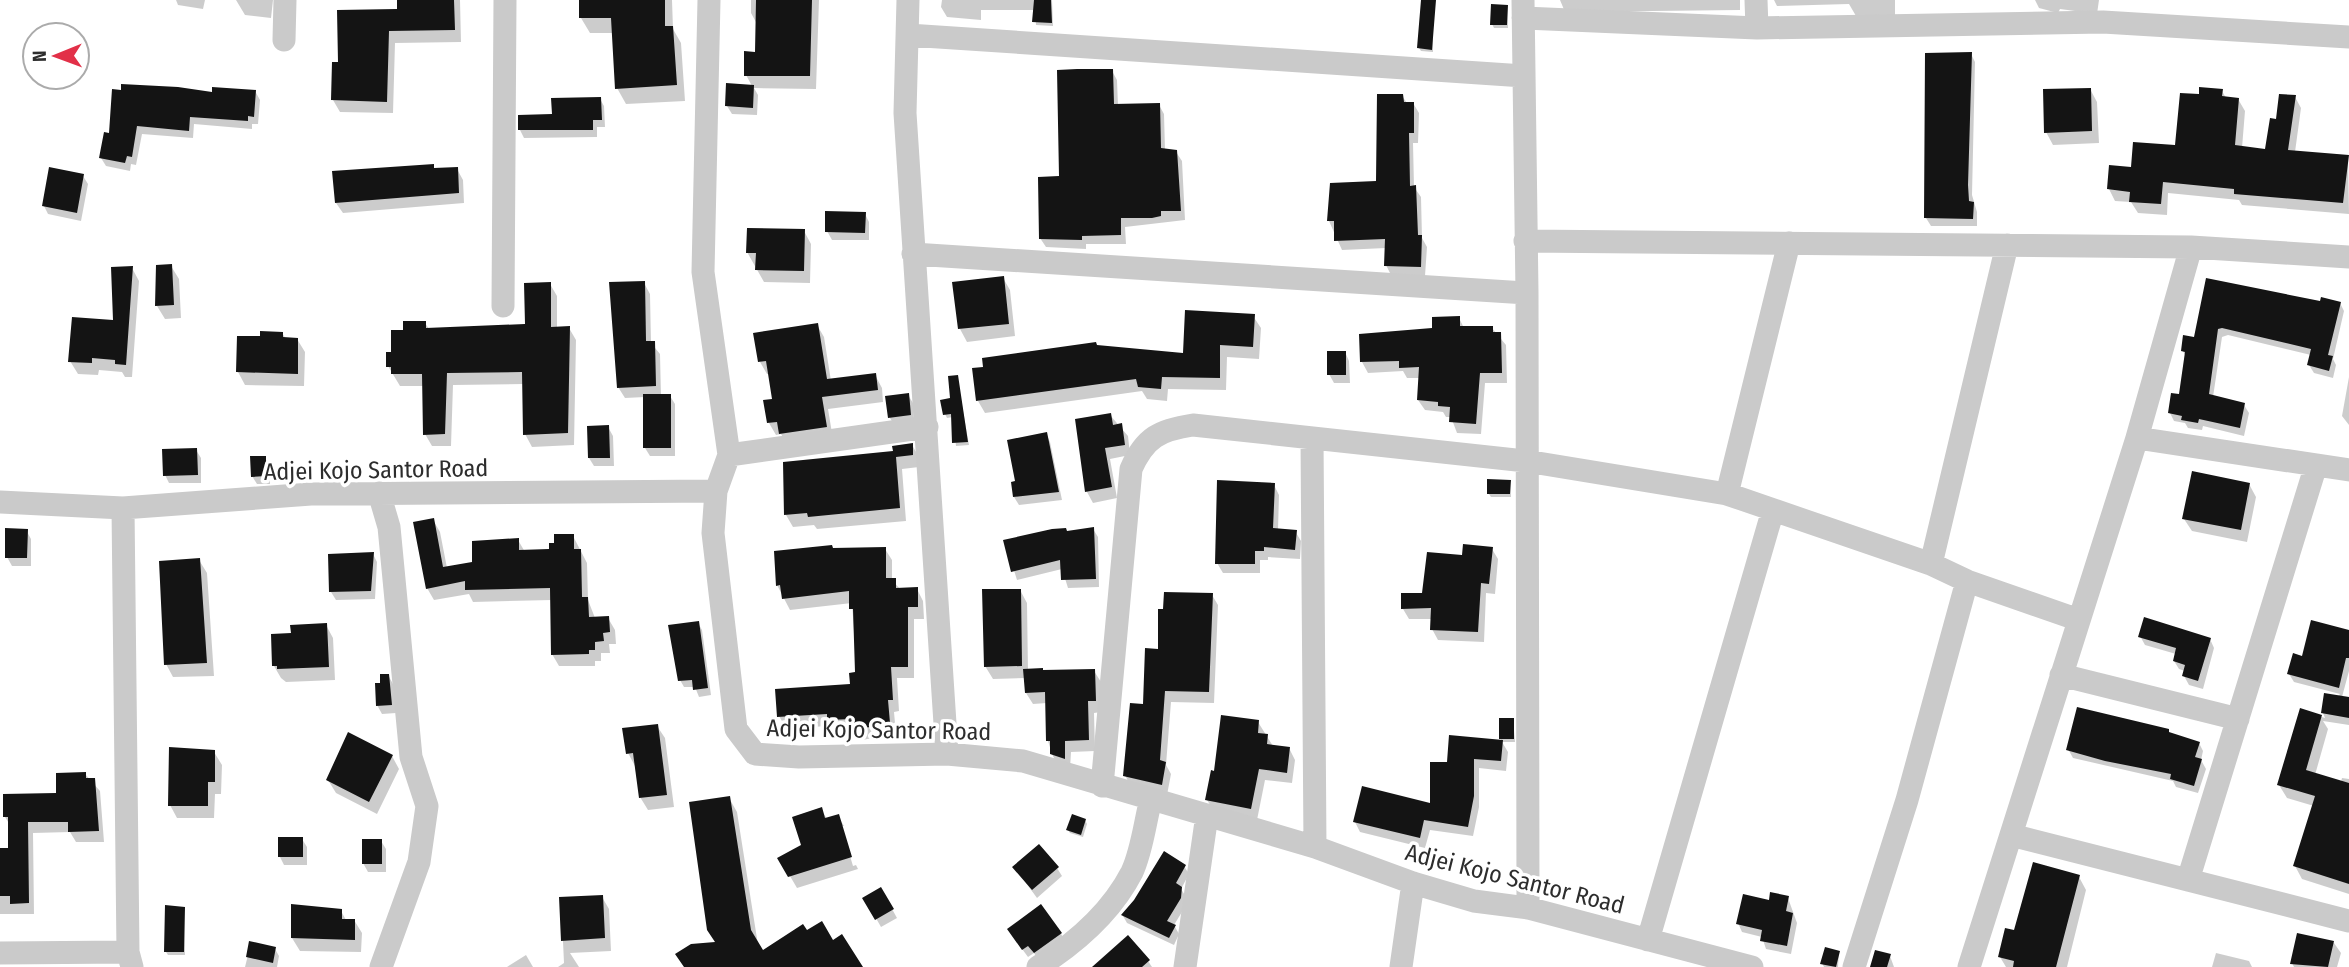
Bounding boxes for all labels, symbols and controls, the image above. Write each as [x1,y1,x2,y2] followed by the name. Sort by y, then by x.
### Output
[21,21,91,91] north arrow
[28,50,51,62] text: N
[263,454,489,486] street label: Adjei Kojo Santor Road
[766,714,992,746] street label: Adjei Kojo Santor Road
[1403,838,1627,920] street label: Adjei Kojo Santor Road

